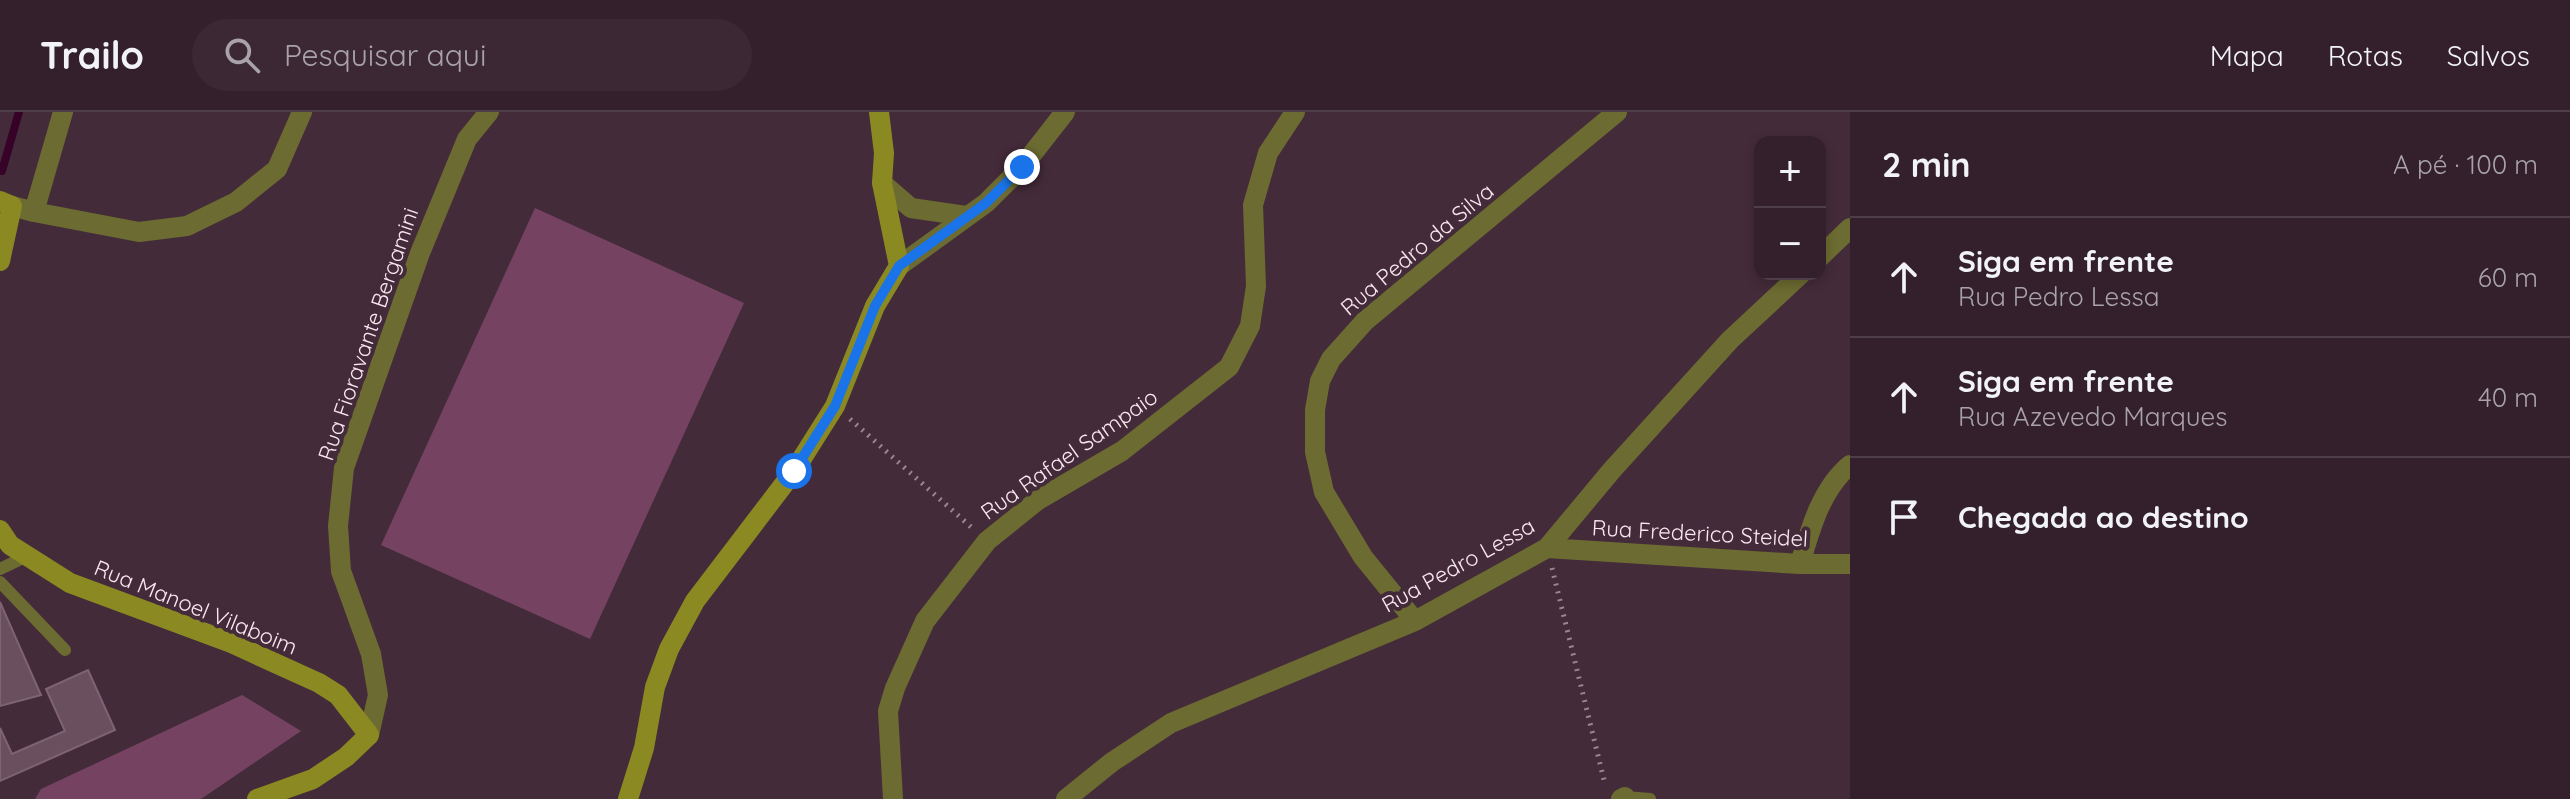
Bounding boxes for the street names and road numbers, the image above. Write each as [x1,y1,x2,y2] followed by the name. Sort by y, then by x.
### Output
[1335,177,1499,321] street label: Rua Pedro da Silva
[312,204,424,464] street label: Rua Fioravante Bergamini
[975,382,1163,526] street label: Rua Rafael Sampaio
[1377,511,1539,619] street label: Rua Pedro Lessa
[1591,513,1809,553] street label: Rua Frederico Steidel
[90,553,302,661] street label: Rua Manoel Vilaboim

